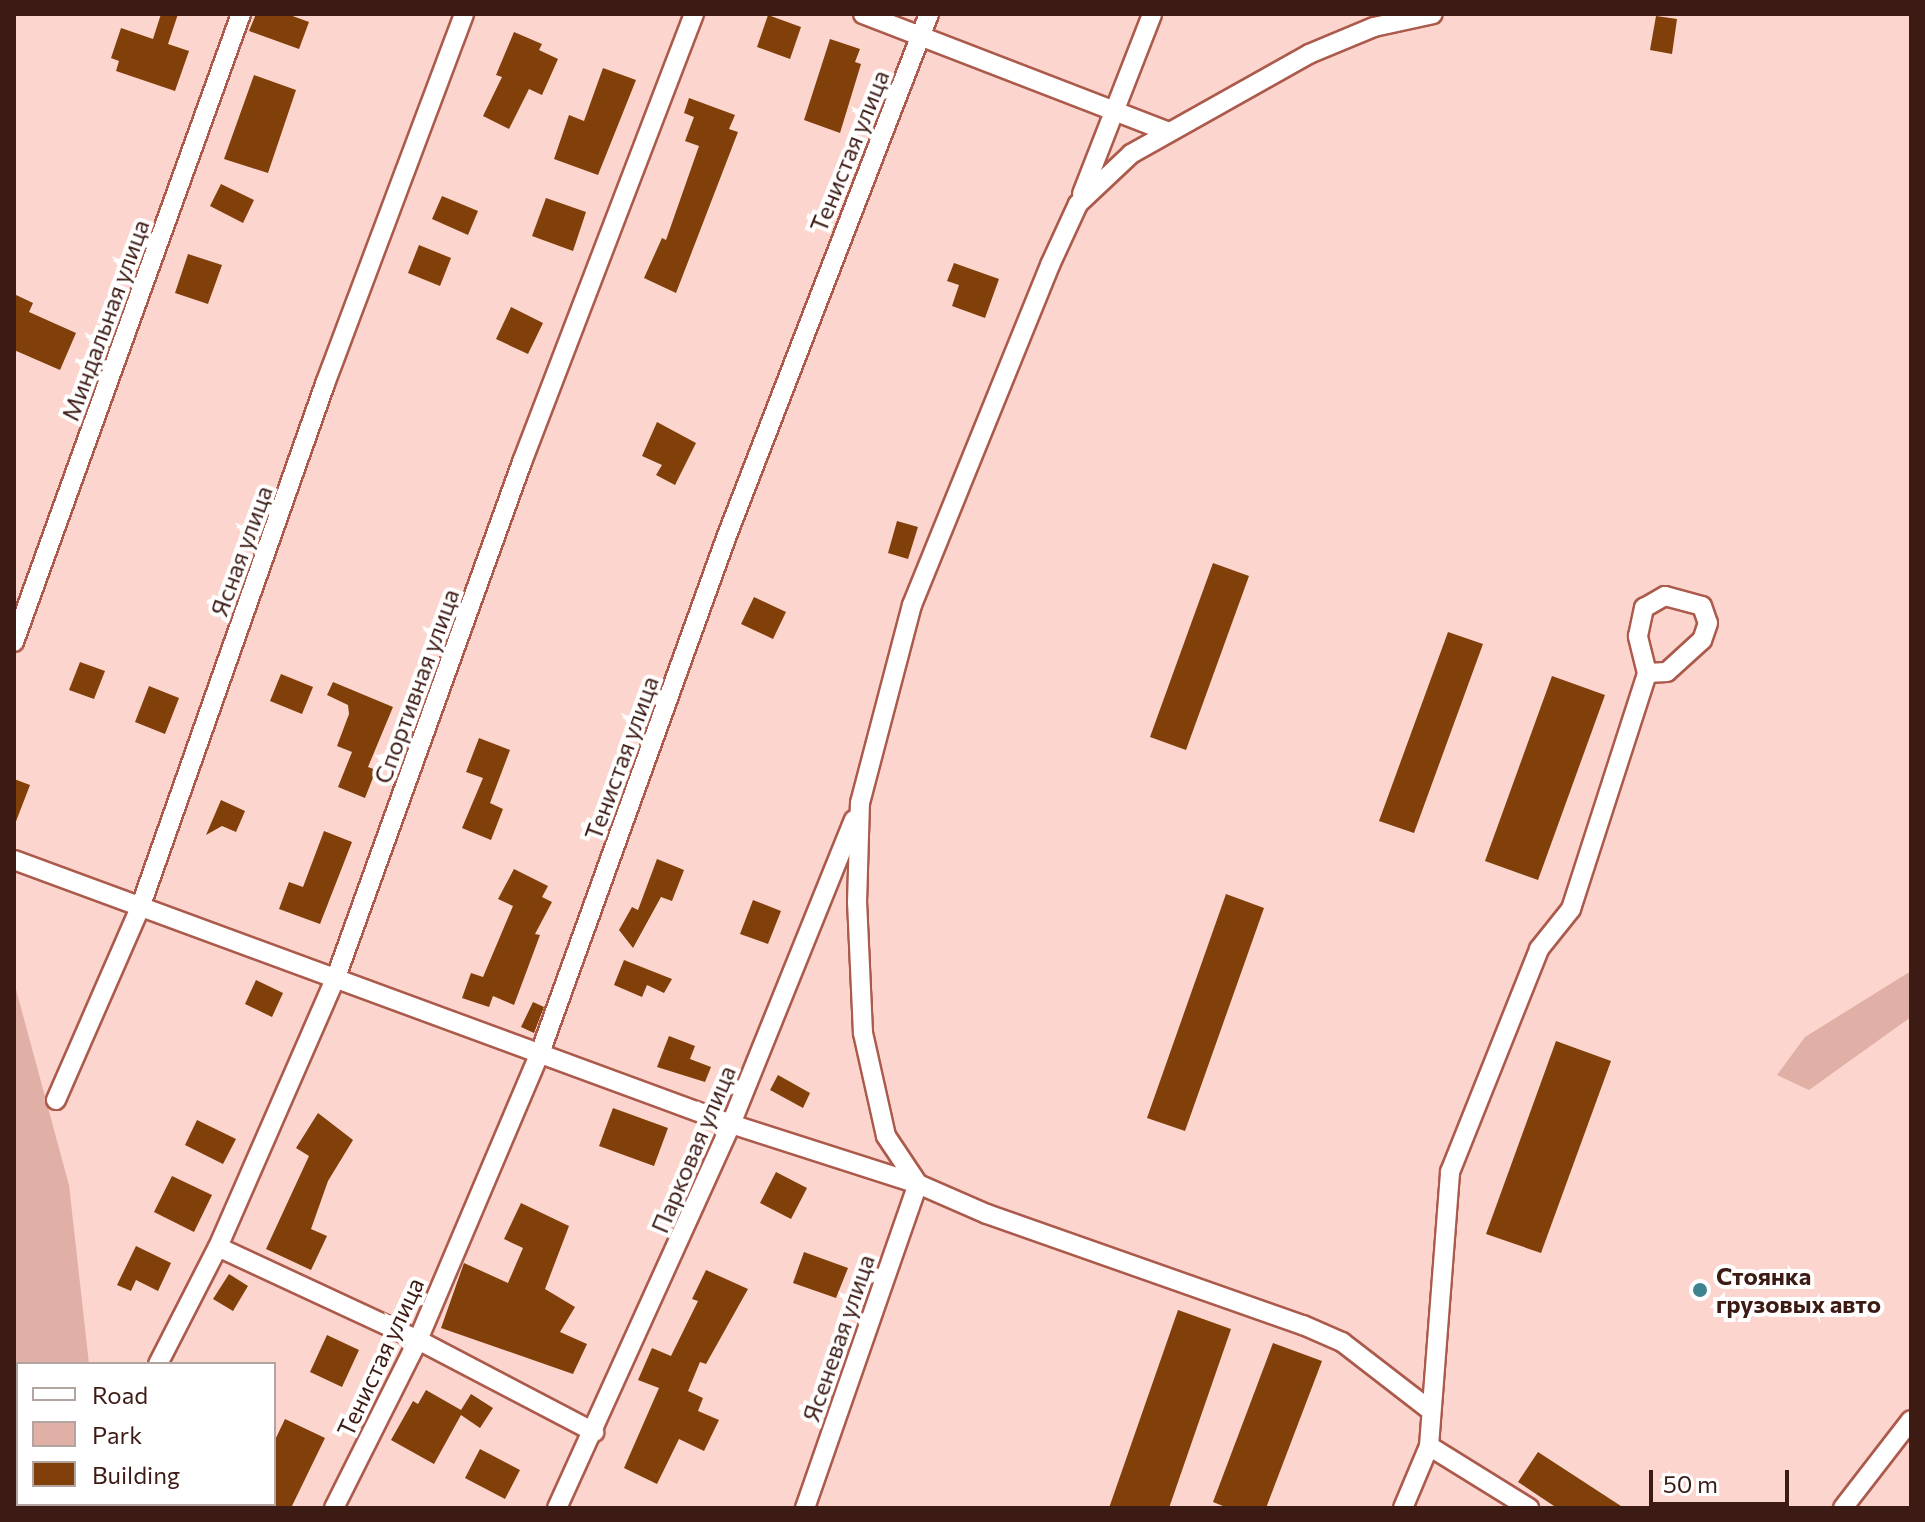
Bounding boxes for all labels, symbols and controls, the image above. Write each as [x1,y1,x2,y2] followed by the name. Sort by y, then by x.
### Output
[803,66,895,236] street label: Тенистая улица
[55,215,155,425] street label: Миндальная улица
[204,482,278,620] street label: Ясная улица
[367,585,465,787] street label: Спортивная улица
[578,672,664,844] street label: Тенистая улица
[645,1061,741,1237] street label: Парковая улица
[796,1251,880,1425] street label: Ясеневая улица
[1716,1262,1881,1318] place label: Стоянка грузовых авто
[331,1273,429,1441] street label: Тенистая улица
[1691,1281,1709,1299] marker: Стоянка грузовых авто
[16,1362,276,1506] legend
[92,1380,148,1409] text: Road
[92,1420,142,1449] text: Park
[1653,1454,1793,1504] scale bar
[92,1460,180,1489] text: Building
[1663,1469,1718,1498] text: 50 m

